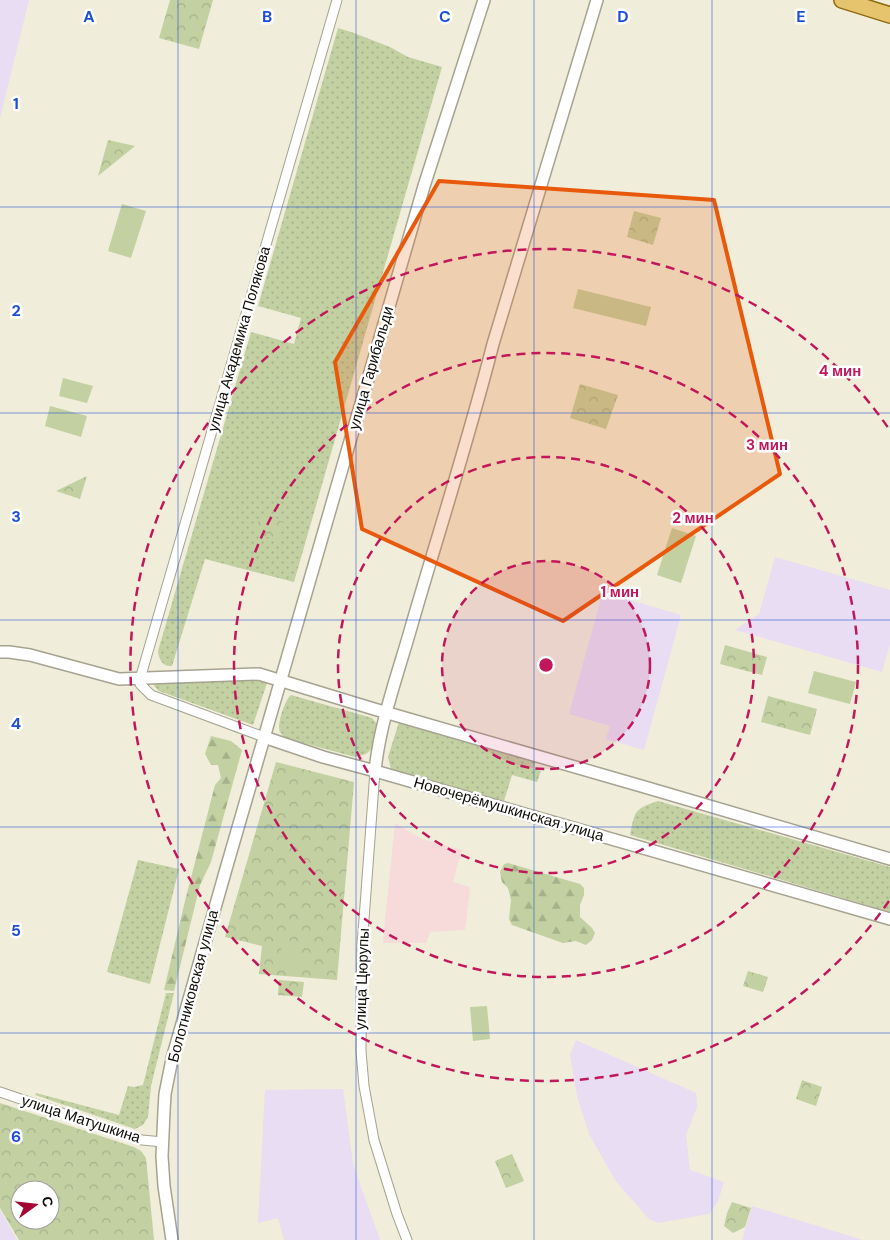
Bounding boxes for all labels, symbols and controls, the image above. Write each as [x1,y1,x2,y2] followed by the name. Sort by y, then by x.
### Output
[83,6,95,27] text: A
[262,6,272,27] text: B
[439,6,451,27] text: C
[617,6,629,27] text: D
[796,6,806,27] text: E
[13,93,19,114] text: 1
[203,243,275,434] street label: улица Академика Полякова
[11,300,21,321] text: 2
[344,304,398,432] street label: улица Гарибальди
[819,361,861,381] text: 4 мин
[746,435,788,455] text: 3 мин
[11,506,21,527] text: 3
[672,508,714,528] text: 2 мин
[601,582,639,602] text: 1 мин
[537,656,555,674] centre of rings
[11,713,21,734] text: 4
[411,772,607,846] street label: Новочерёмушкинская улица
[163,907,223,1065] street label: Болотниковская улица
[11,920,21,941] text: 5
[350,928,374,1030] street label: улица Цюрупы
[19,1090,144,1148] street label: улица Матушкина
[11,1126,21,1147] text: 6
[10,1180,60,1230] north arrow
[38,1194,58,1209] text: С

